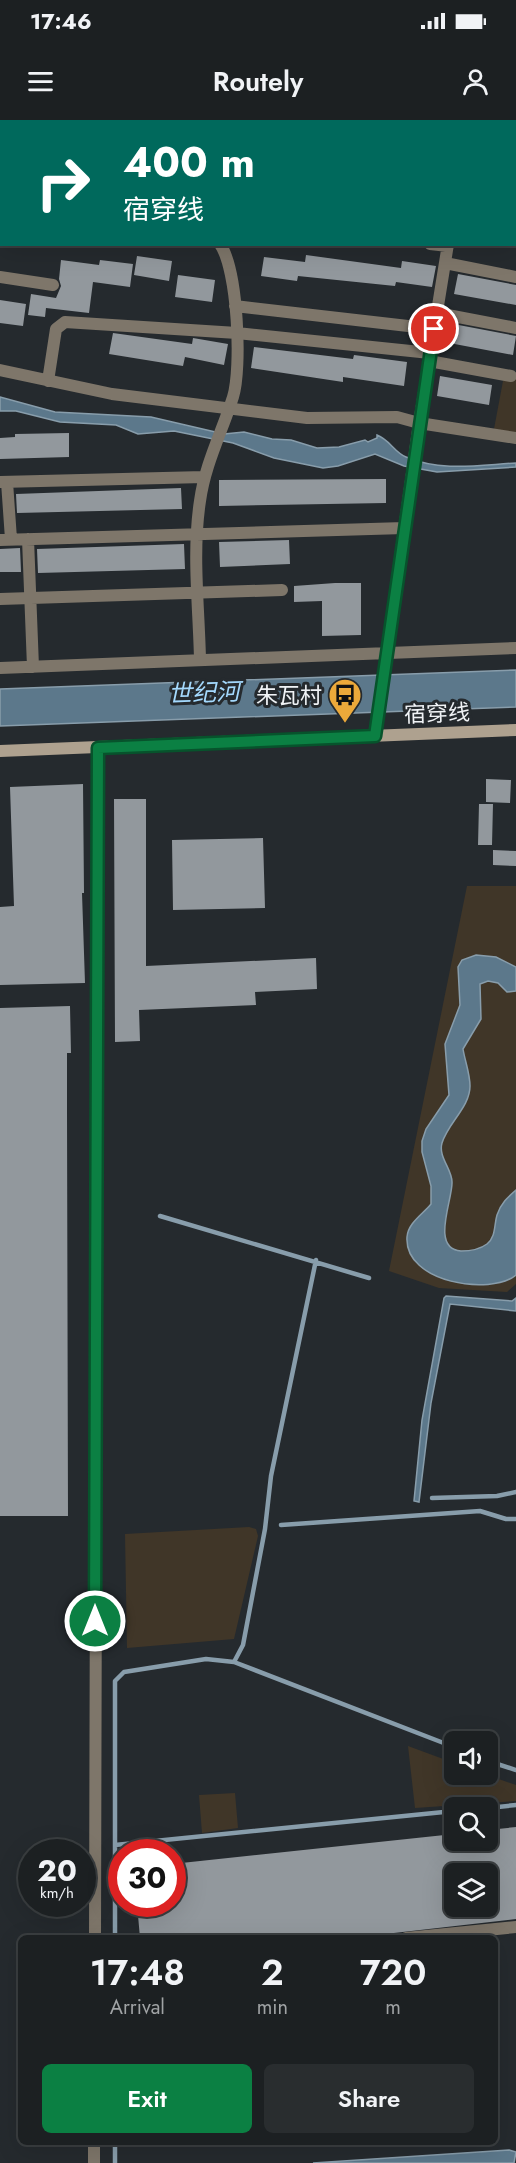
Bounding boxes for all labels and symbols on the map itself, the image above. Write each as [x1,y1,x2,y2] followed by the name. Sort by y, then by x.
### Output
[408,303,459,354] pin
[167,674,245,711] water label: 世纪河
[327,677,363,724] bus stop icon: 朱瓦村
[256,679,322,711] place label: 朱瓦村
[403,696,471,730] street label: 宿穿线
[63,1589,127,1653] position arrow
[108,1839,186,1917] speed limit sign: 30

